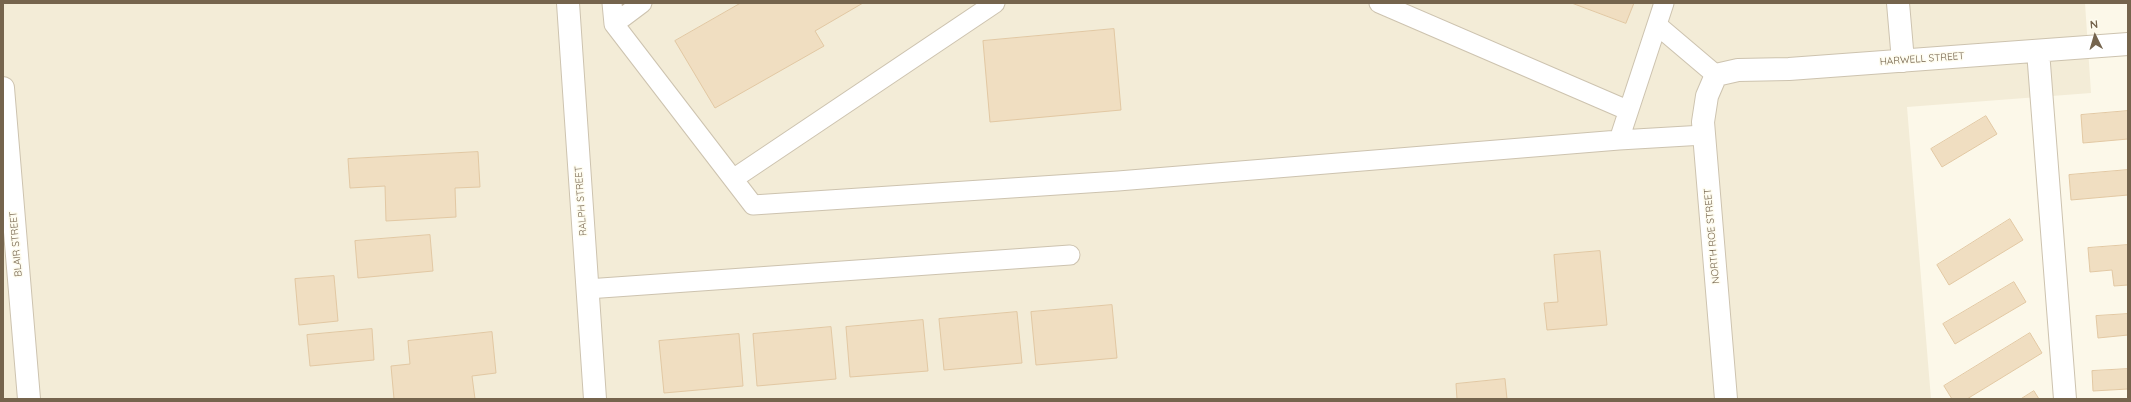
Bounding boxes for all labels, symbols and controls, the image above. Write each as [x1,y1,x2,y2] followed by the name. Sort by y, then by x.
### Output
[2075,16,2115,56] north arrow
[2089,17,2099,31] text: N
[1879,50,1965,68] street label: HARWELL STREET
[573,166,589,236] street label: RALPH STREET
[1702,188,1722,284] street label: NORTH ROE STREET
[7,211,25,277] street label: BLAIR STREET

